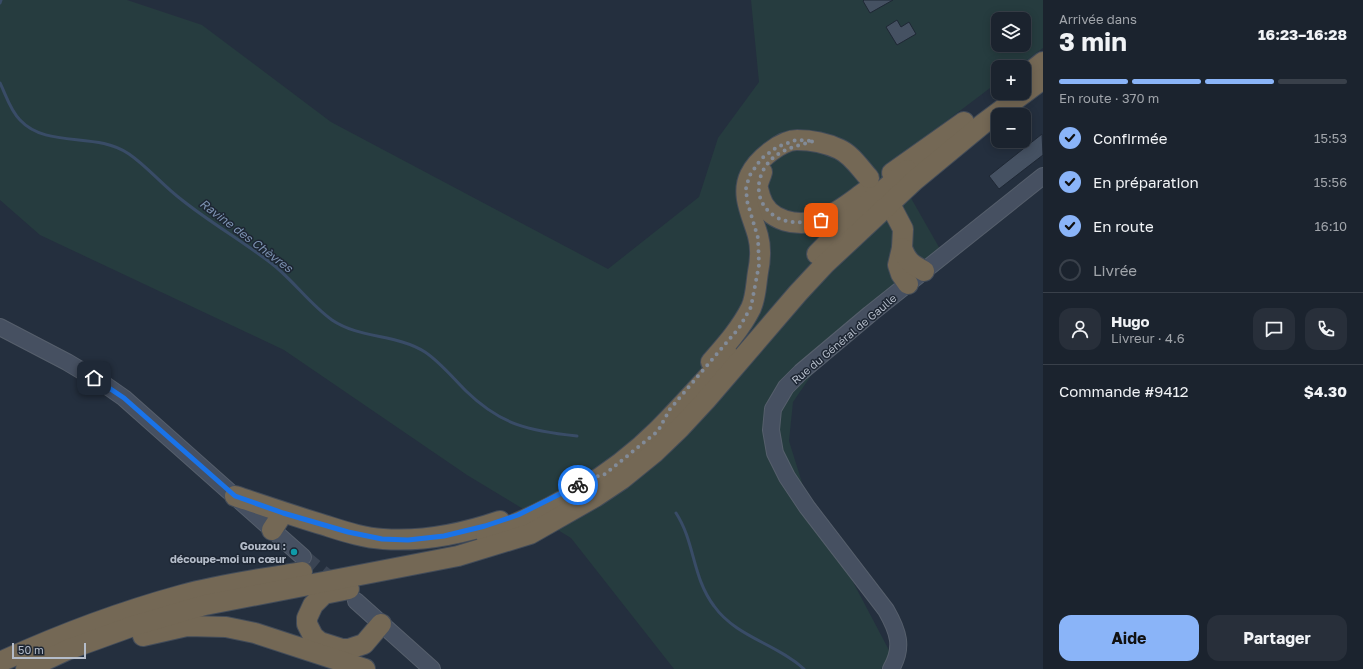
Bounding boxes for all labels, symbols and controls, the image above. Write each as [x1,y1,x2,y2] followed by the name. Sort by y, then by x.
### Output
[1059,11,1137,27] text: Arrivée dans
[991,12,1031,148] map controls
[991,12,1031,52] button: layers
[1258,25,1347,43] text: 16:23–16:28
[1059,26,1127,57] text: 3 min
[991,60,1031,100] button: +
[1059,90,1159,106] text: En route · 370 m
[991,108,1031,148] button: −
[1059,127,1081,149] icon: check
[1093,129,1167,147] text: Confirmée
[1314,130,1347,146] text: 15:53
[1059,171,1081,193] icon: check
[1093,173,1199,191] text: En préparation
[1314,174,1347,190] text: 15:56
[197,196,296,276] water label: Ravine des Chèvres
[804,203,838,237] pin
[810,209,832,231] icon: bag
[1059,215,1081,237] icon: check
[1093,217,1154,235] text: En route
[1315,218,1347,234] text: 16:10
[1093,261,1137,279] text: Livrée
[789,291,899,386] street label: Rue du Général de Gaulle
[1059,308,1101,350] button: person
[1253,308,1295,350] button: chat
[1305,308,1347,350] button: phone
[1111,312,1150,330] text: Hugo
[1111,330,1185,346] text: Livreur · 4.6
[77,361,111,395] pin
[83,367,105,389] icon: home
[1059,382,1189,400] text: Commande #9412
[1304,382,1347,400] text: $4.30
[558,465,598,505] courier
[567,474,589,496] icon: bike
[170,539,287,565] place label: Gouzou : découpe-moi un cœur
[289,547,299,557] marker: Gouzou : découpe-moi un cœur
[1059,615,1199,661] button: Aide
[1207,615,1347,661] button: Partager
[12,641,86,660] scale bar
[18,643,44,656] text: 50 m

